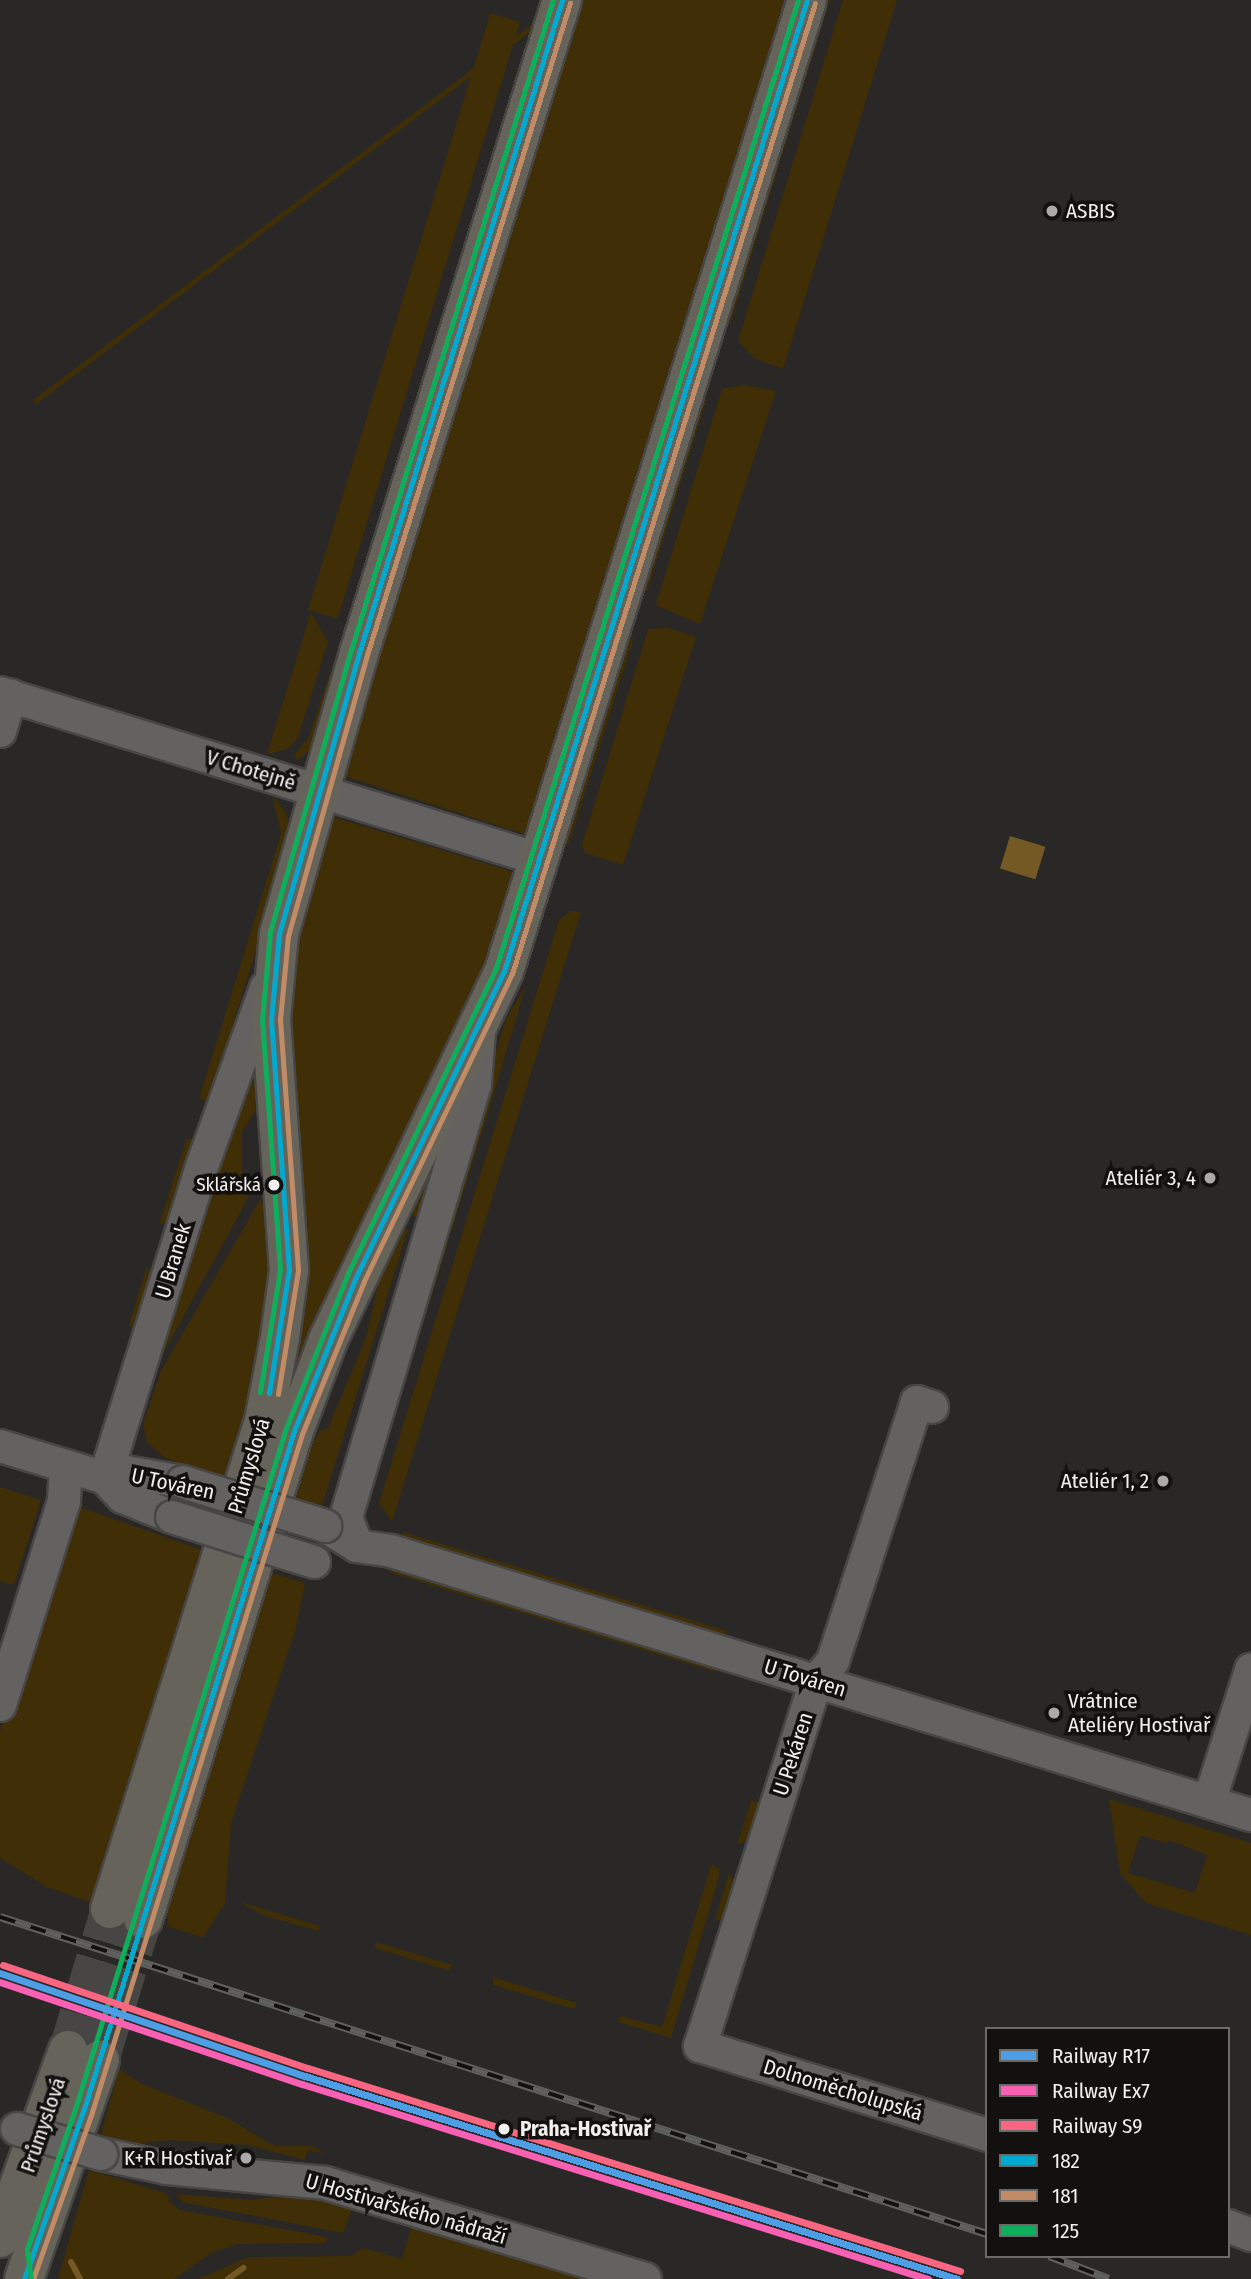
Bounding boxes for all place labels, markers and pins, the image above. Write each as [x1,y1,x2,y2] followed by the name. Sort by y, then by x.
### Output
[1066,198,1115,224] place label: ASBIS
[1044,203,1060,219] marker: ASBIS
[1106,1165,1196,1191] place label: Ateliér 3, 4
[1202,1170,1218,1186] marker: Ateliér 3, 4
[196,1174,261,1196] place label: Sklářská
[267,1178,281,1192] marker: Sklářská
[1061,1468,1149,1494] place label: Ateliér 1, 2
[1155,1473,1171,1489] marker: Ateliér 1, 2
[1068,1688,1210,1738] place label: Vrátnice Ateliéry Hostivař
[1046,1705,1062,1721] marker: Vrátnice Ateliéry Hostivař
[520,2116,651,2142] place label: Praha-Hostivař
[494,2119,514,2139] marker: Praha-Hostivař
[124,2145,232,2171] place label: K+R Hostivař
[238,2150,254,2166] marker: K+R Hostivař

